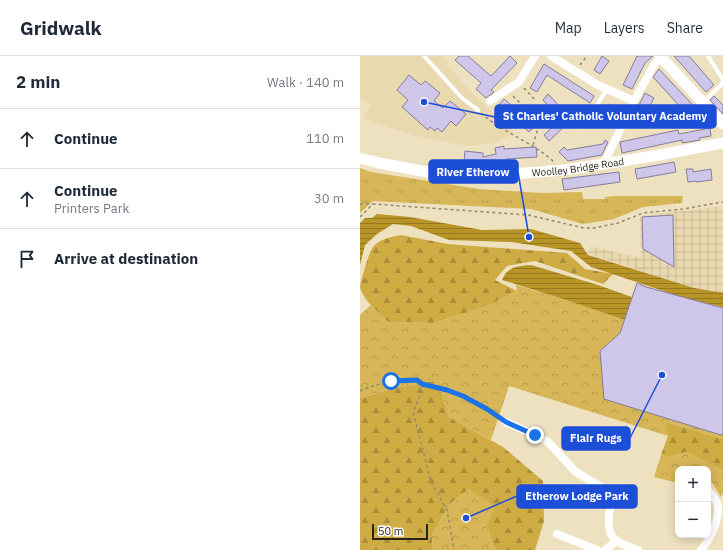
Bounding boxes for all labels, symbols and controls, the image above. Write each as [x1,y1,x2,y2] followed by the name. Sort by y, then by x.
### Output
[20,16,102,40] text: Gridwalk
[555,19,582,37] text: Map
[604,19,645,37] text: Layers
[667,19,703,37] text: Share
[16,71,60,93] text: 2 min
[267,74,344,91] text: Walk · 140 m
[495,105,716,128] callout: St Charles' Catholic Voluntary Academy
[503,109,707,123] text: St Charles' Catholic Voluntary Academy
[16,128,38,150] icon: ahead
[54,129,118,148] text: Continue
[306,130,344,147] text: 110 m
[531,154,625,179] street label: Woolley Bridge Road
[429,160,518,183] callout: River Etherow
[437,165,510,179] text: River Etherow
[54,181,118,200] text: Continue
[16,188,38,210] icon: ahead
[314,190,344,207] text: 30 m
[54,200,129,217] text: Printers Park
[16,248,38,270] icon: arrive
[54,249,198,268] text: Arrive at destination
[382,372,400,390] route start
[526,426,544,444] route end
[562,427,630,450] callout: Flair Rugs
[570,431,622,445] text: Flair Rugs
[675,466,711,538] map controls
[675,466,711,502] button: +
[517,485,637,508] callout: Etherow Lodge Park
[525,489,629,503] text: Etherow Lodge Park
[675,502,711,538] button: −
[372,522,428,541] scale bar
[378,524,403,538] text: 50 m

